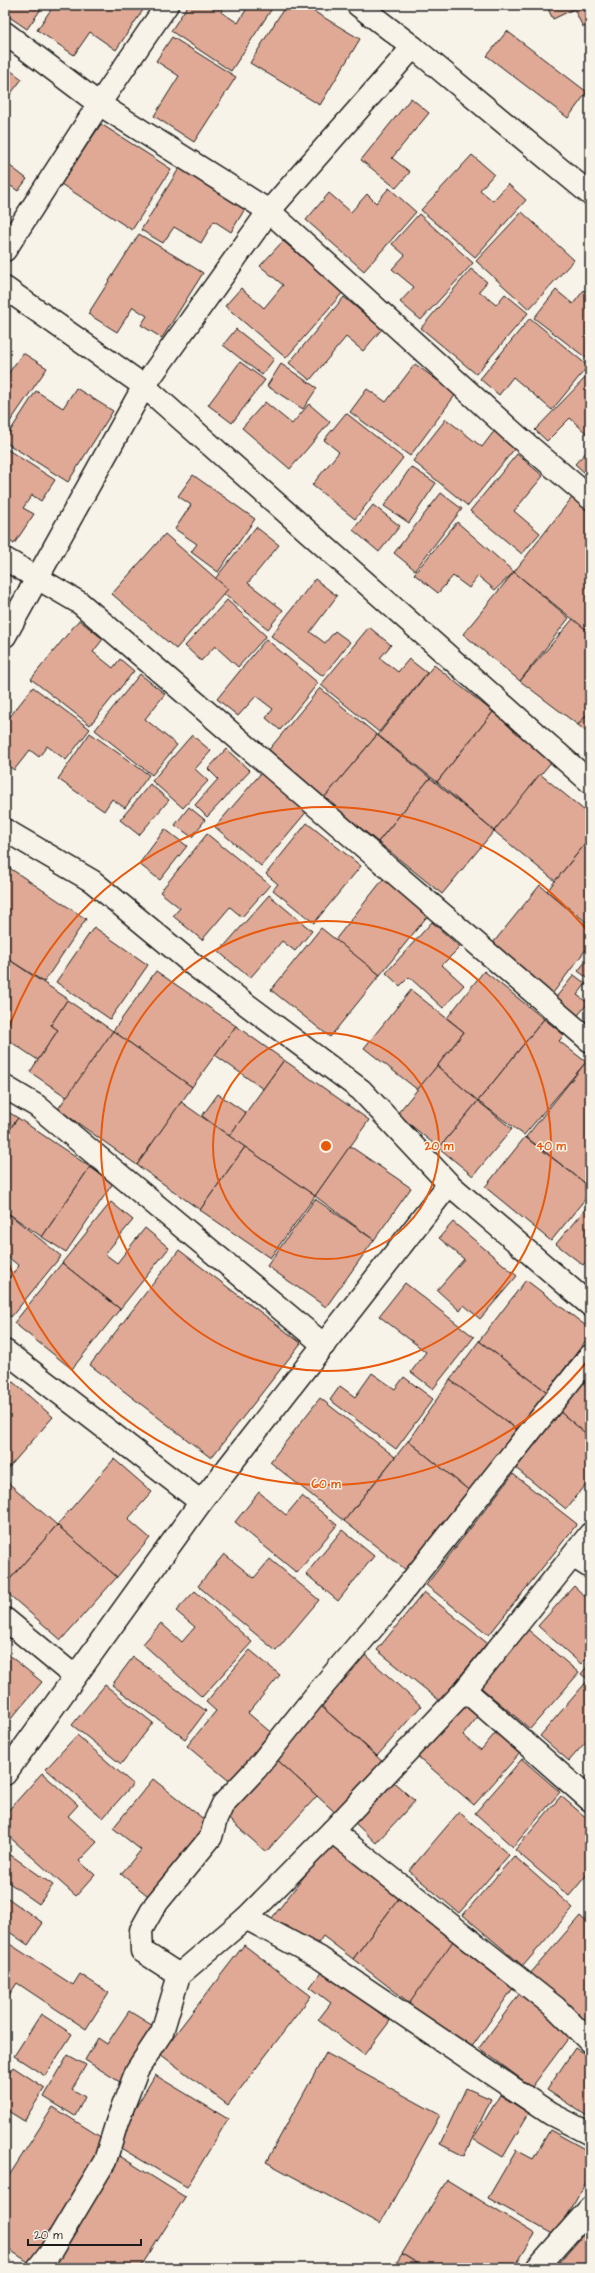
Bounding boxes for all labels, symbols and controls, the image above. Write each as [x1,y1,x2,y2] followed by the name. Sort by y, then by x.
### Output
[424,1138,454,1155] text: 20 m
[536,1138,567,1155] text: 40 m
[319,1139,333,1153] centre of rings
[311,1476,341,1493] text: 60 m
[28,2221,141,2247] scale bar
[34,2227,63,2244] text: 20 m

